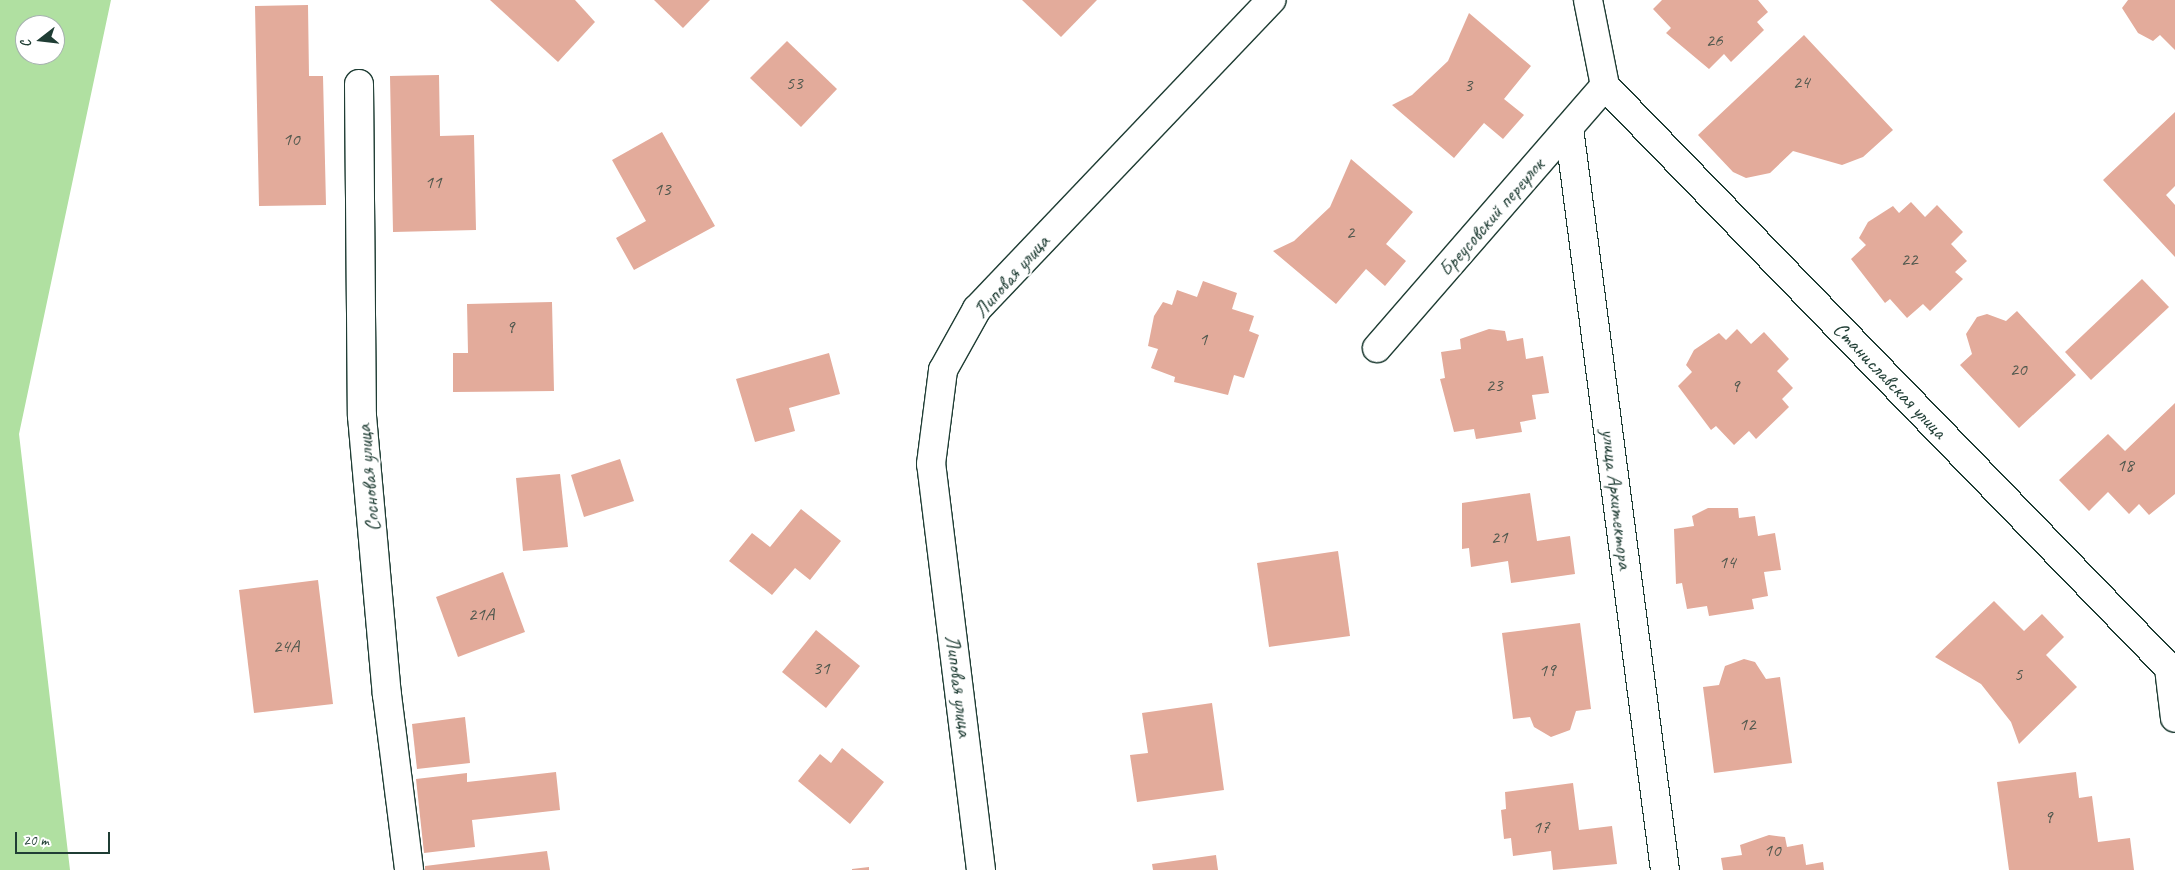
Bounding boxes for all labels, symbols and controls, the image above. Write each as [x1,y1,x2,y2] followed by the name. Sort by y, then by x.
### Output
[15,15,65,65] north arrow
[1705,30,1723,52] house number: 26
[17,38,35,50] text: С
[1792,72,1810,94] house number: 24
[785,73,803,95] house number: 53
[1464,75,1472,97] house number: 3
[282,129,300,151] house number: 10
[1433,153,1549,281] street label: Бреусовский переулок
[424,172,442,194] house number: 11
[653,179,671,201] house number: 13
[1346,222,1354,244] house number: 2
[967,229,1055,323] street label: Липовая улица
[1900,249,1918,271] house number: 22
[1827,315,1953,445] street label: Станиславская улица
[506,317,514,339] house number: 9
[1199,329,1207,351] house number: 1
[2009,359,2027,381] house number: 20
[1485,375,1503,397] house number: 23
[1731,376,1739,398] house number: 9
[351,423,385,533] street label: Сосновая улица
[1596,427,1638,571] street label: улица Архитектора
[2116,455,2134,477] house number: 18
[1490,527,1508,549] house number: 21
[1718,552,1736,574] house number: 14
[468,604,494,626] house number: 21А
[940,633,978,739] street label: Липовая улица
[273,636,299,658] house number: 24А
[812,658,830,680] house number: 31
[1538,660,1556,682] house number: 19
[2014,664,2022,686] house number: 5
[1738,714,1756,736] house number: 12
[2044,807,2052,829] house number: 9
[1532,817,1550,839] house number: 17
[18,822,112,854] scale bar
[23,831,49,850] text: 20 m
[1763,840,1781,862] house number: 10

